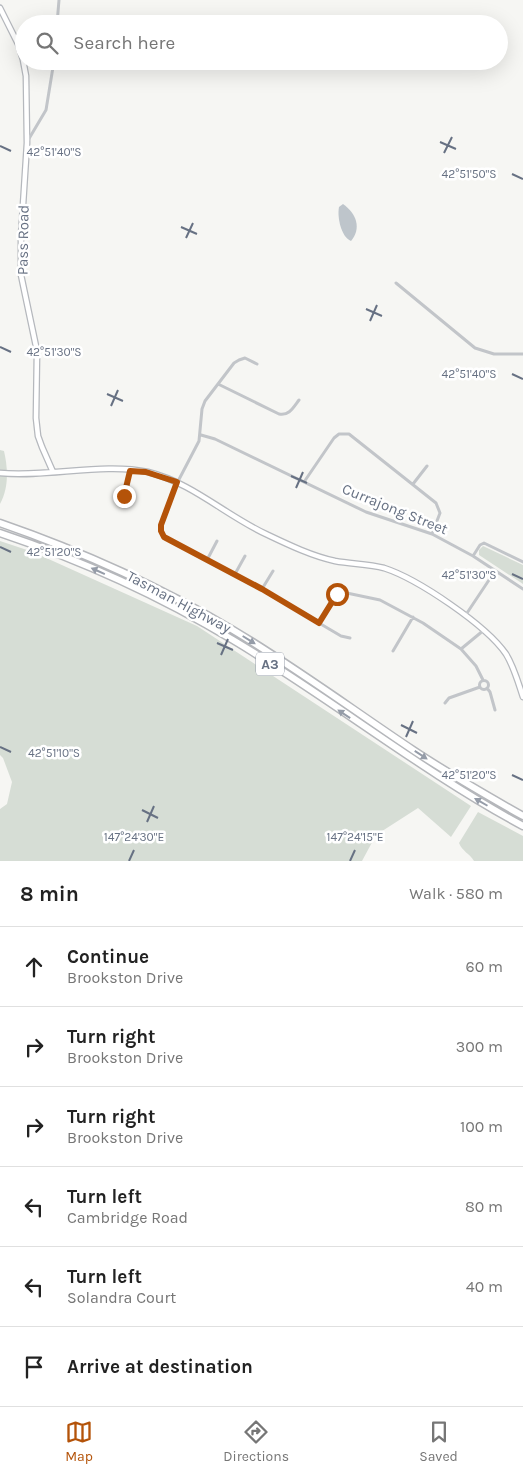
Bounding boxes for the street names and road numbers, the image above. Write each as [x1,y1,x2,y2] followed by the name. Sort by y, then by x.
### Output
[13,205,33,275] street label: Pass Road
[339,480,451,539] street label: Currajong Street
[124,567,234,637] street label: Tasman Highway
[256,652,284,676] road number: A3

